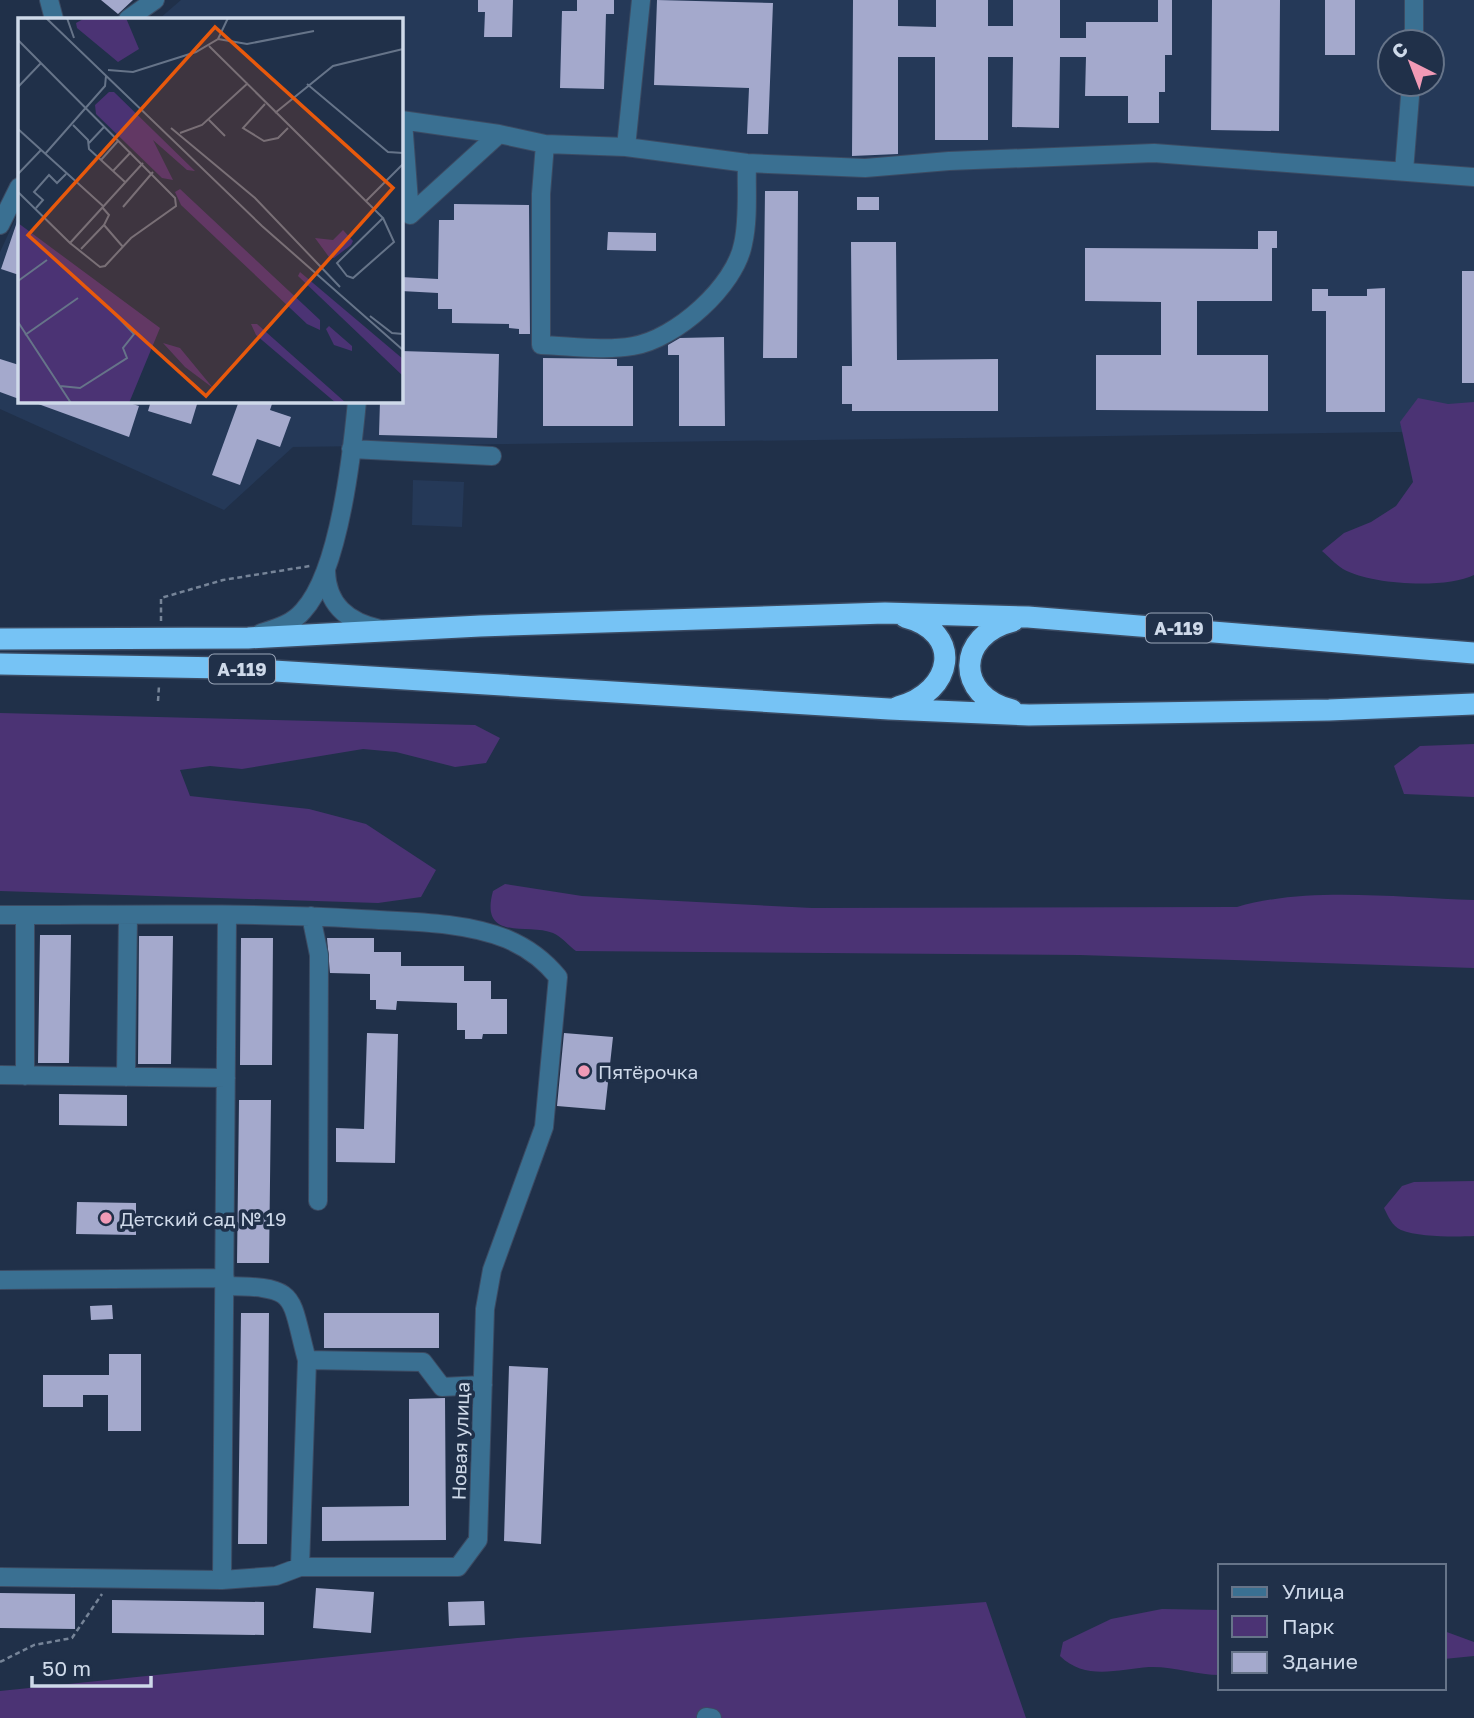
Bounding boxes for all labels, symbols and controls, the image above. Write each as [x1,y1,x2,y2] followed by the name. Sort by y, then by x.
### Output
[18,18,402,402] inset map
[1376,28,1446,98] north arrow
[1387,37,1412,63] text: С
[1146,614,1212,642] road number: А-119
[209,654,275,684] road number: А-119
[598,1060,698,1083] place label: Пятёрочка
[576,1063,592,1079] marker: Пятёрочка
[120,1207,286,1230] place label: Детский сад № 19
[98,1210,114,1226] marker: Детский сад № 19
[446,1381,474,1501] street label: Новая улица
[1218,1564,1446,1690] legend
[1282,1578,1345,1604] text: Улица
[1282,1613,1335,1639] text: Парк
[32,1644,150,1688] scale bar
[1282,1648,1358,1674] text: Здание
[42,1655,91,1681] text: 50 m

